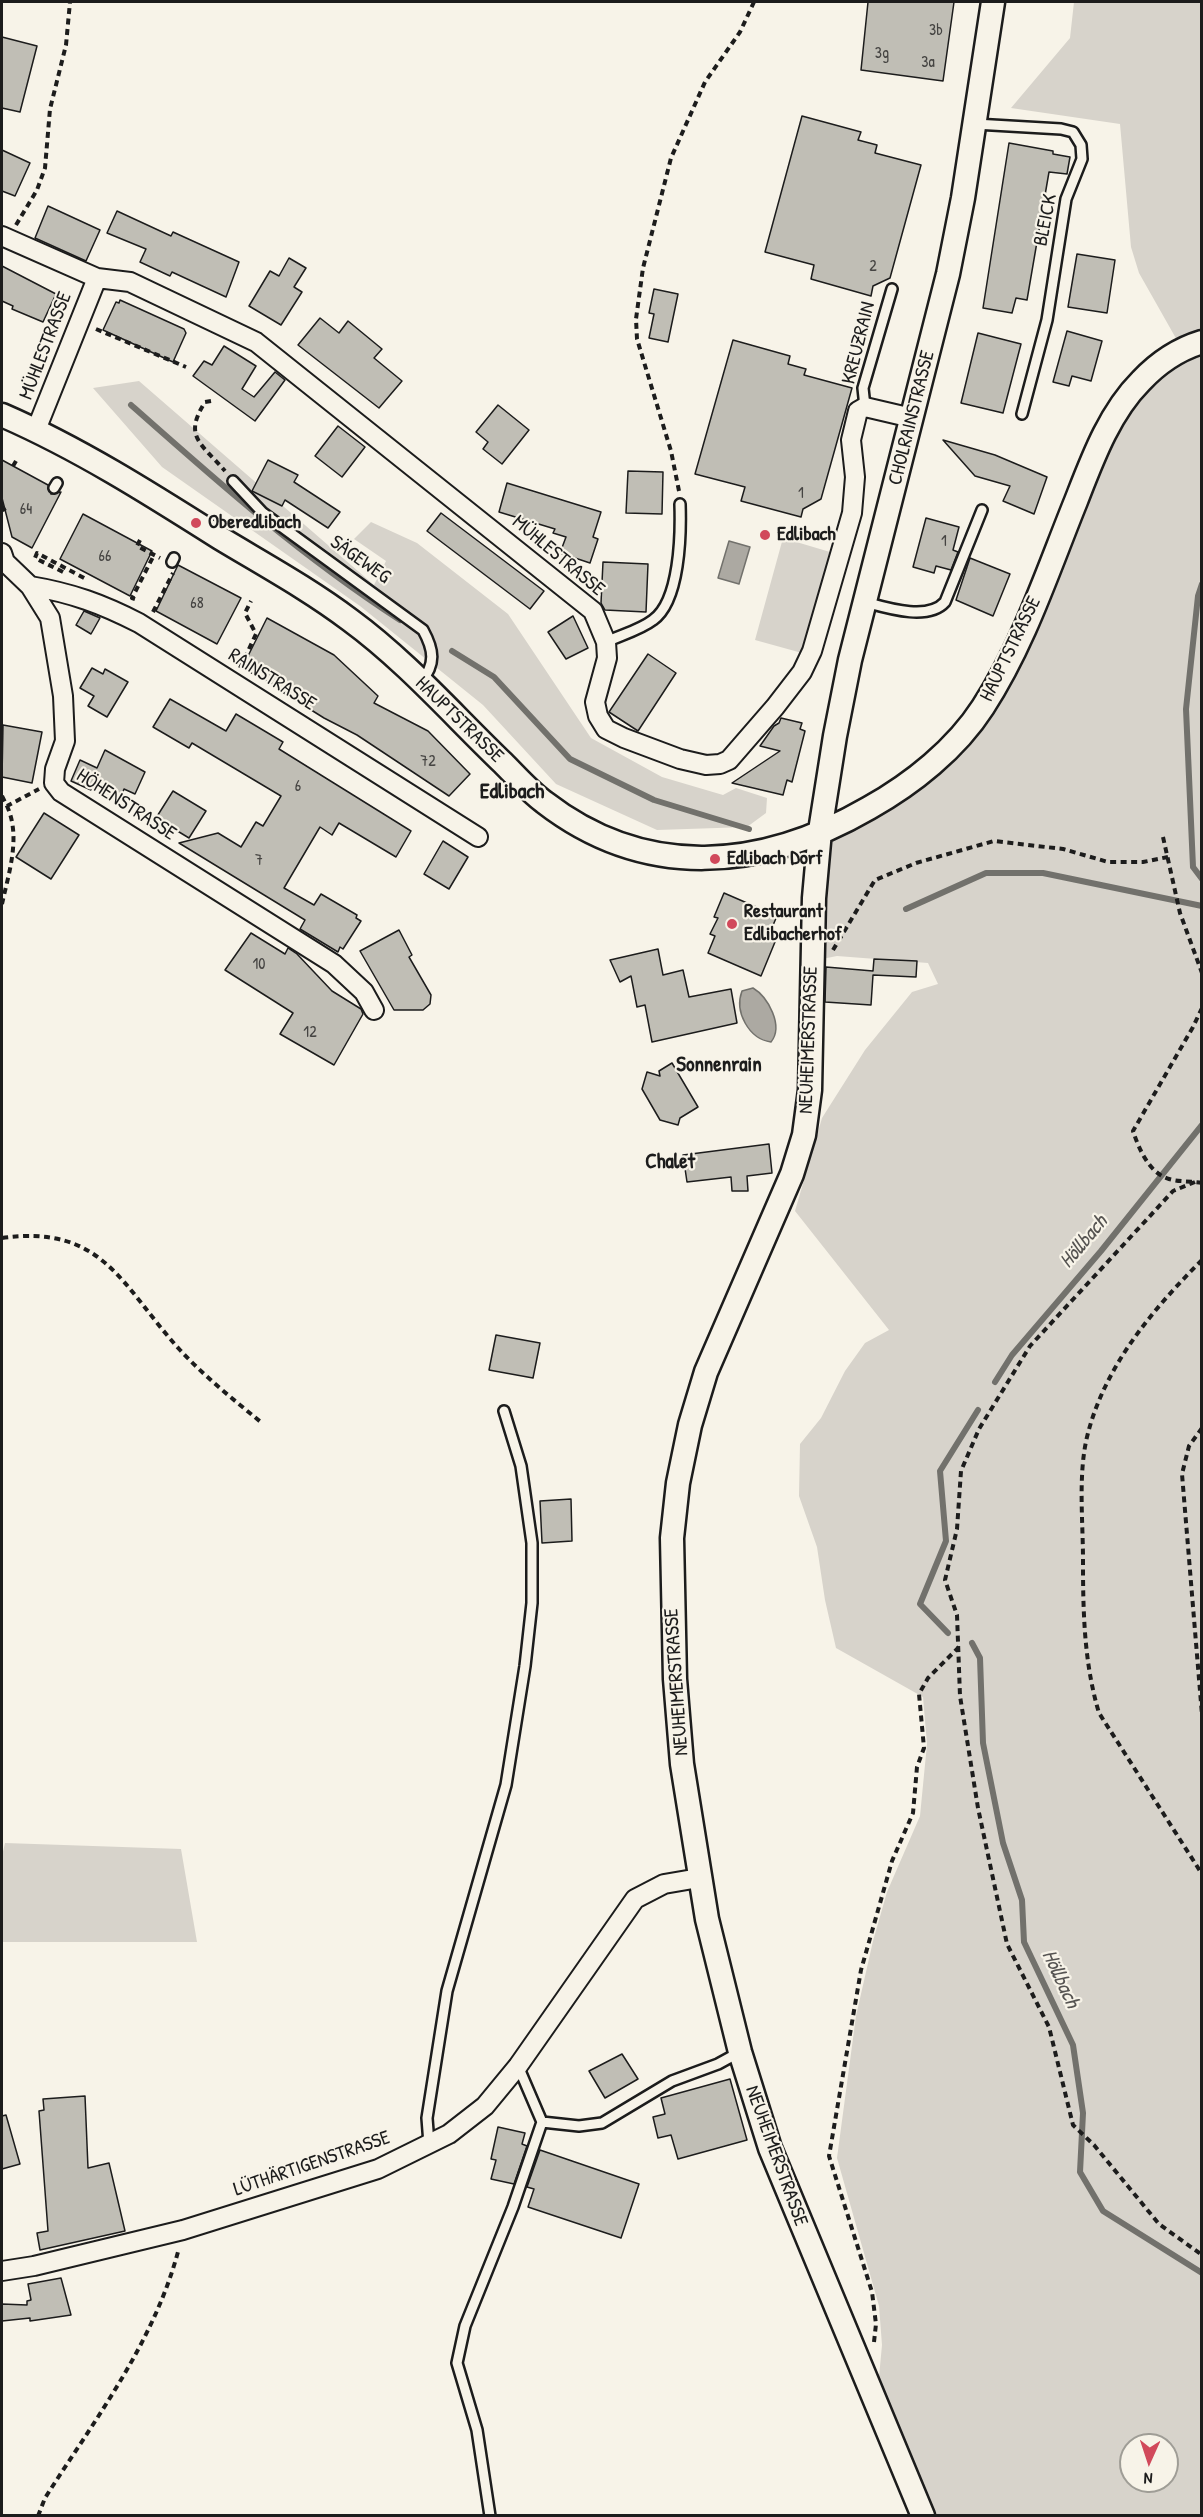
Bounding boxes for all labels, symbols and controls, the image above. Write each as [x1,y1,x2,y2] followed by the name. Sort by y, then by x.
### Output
[929,21,943,41] house number: 3b
[875,44,889,64] house number: 3g
[921,53,935,73] house number: 3a
[1029,192,1063,248] street label: BLEICK
[869,257,877,277] house number: 2
[15,289,77,403] street label: MÜHLESTRASSE
[837,299,881,387] street label: KREUZRAIN
[884,348,940,488] street label: CHOLRAINSTRASSE
[798,484,804,504] house number: 1
[20,500,32,520] house number: 64
[507,510,609,602] street label: MÜHLESTRASSE
[208,511,301,535] place label: Oberedlibach
[189,516,203,530] marker: Oberedlibach
[777,523,836,547] place label: Edlibach
[758,528,772,542] marker: Edlibach
[325,531,395,589] street label: SÄGEWEG
[941,532,947,552] house number: 1
[99,547,111,567] house number: 66
[975,593,1047,705] street label: HAUPTSTRASSE
[190,594,204,614] house number: 68
[224,644,320,716] street label: RAINSTRASSE
[410,672,508,768] street label: HAUPTSTRASSE
[420,752,436,772] house number: 72
[72,764,180,846] street label: HÖHENSTRASSE
[295,777,301,797] house number: 6
[480,779,544,805] district label: Edlibach
[727,847,823,871] place label: Edlibach Dorf
[255,851,263,871] house number: 7
[708,852,722,866] marker: Edlibach Dorf
[744,900,842,947] place label: Restaurant Edlibacherhof
[725,917,739,931] marker: Restaurant Edlibacherhof
[253,955,265,975] house number: 10
[794,966,824,1114] street label: NEUHEIMERSTRASSE
[303,1023,317,1043] house number: 12
[676,1052,762,1078] district label: Sonnenrain
[645,1149,695,1175] district label: Chalet
[1055,1210,1113,1274] water label: Höllbach
[660,1607,694,1757] street label: NEUHEIMERSTRASSE
[1036,1946,1084,2012] water label: Höllbach
[739,2082,813,2230] street label: NEUHEIMERSTRASSE
[231,2126,393,2202] street label: LÜTHÄRTIGENSTRASSE
[1119,2433,1179,2493] north arrow
[1143,2468,1153,2490] text: N

